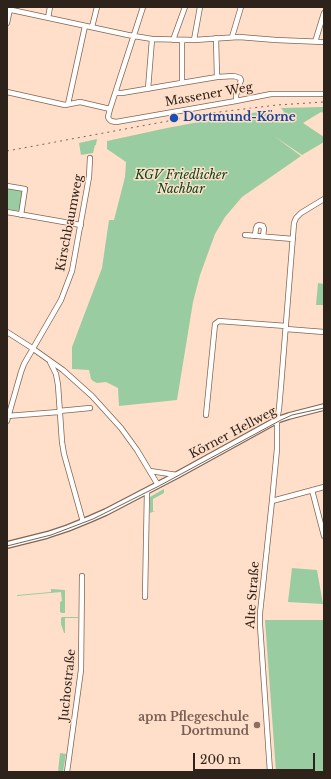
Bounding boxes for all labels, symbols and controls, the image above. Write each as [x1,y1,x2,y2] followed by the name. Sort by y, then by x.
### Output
[164,80,254,110] street label: Massener Weg
[183,111,296,125] place label: Dortmund-Körne
[168,112,180,124] marker: Dortmund-Körne
[135,169,227,197] park label: KGV Friedlicher Nachbar
[54,173,86,273] street label: Kirschbaumweg
[187,404,279,462] street label: Körner Hellweg
[243,561,263,629] street label: Alte Straße
[57,648,79,722] street label: Juchostraße
[138,711,249,739] place label: apm Pflegeschule Dortmund
[252,720,262,730] marker: apm Pflegeschule Dortmund
[195,745,317,771] scale bar
[200,752,241,767] text: 200 m

